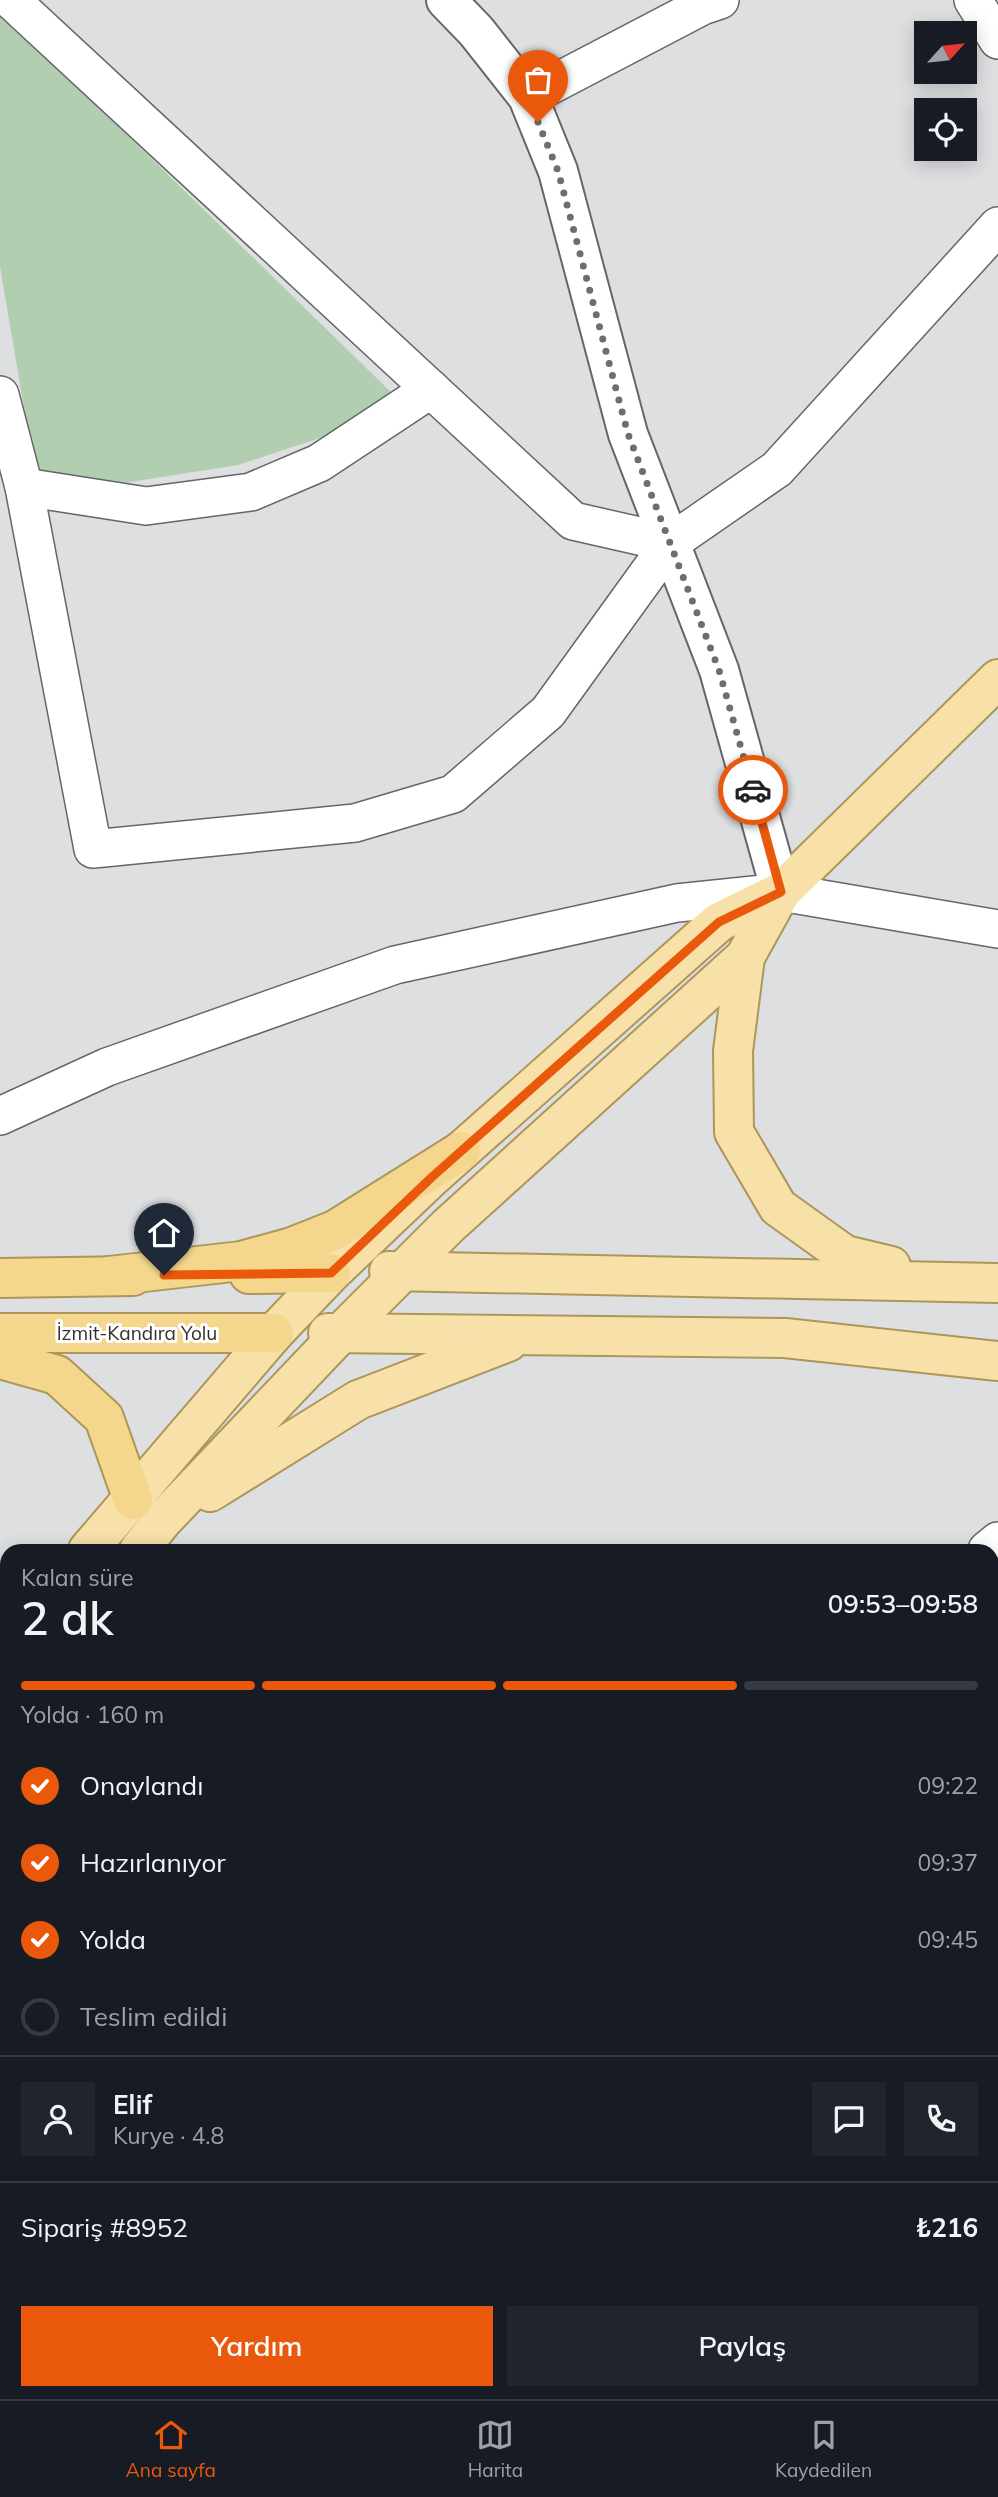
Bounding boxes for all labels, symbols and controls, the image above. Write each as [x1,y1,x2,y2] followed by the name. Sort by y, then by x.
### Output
[914,21,976,84] north arrow
[914,21,977,161] map controls
[508,50,568,122] pin
[519,61,557,99] icon: bag
[914,98,977,161] button: locate
[718,755,788,825] courier
[734,771,772,809] icon: car
[134,1203,194,1275] pin
[145,1214,183,1252] icon: home
[57,1321,217,1345] street label: İzmit-Kandıra Yolu
[21,1563,134,1592] text: Kalan süre
[828,1587,978,1620] text: 09:53–09:58
[21,1589,113,1647] text: 2 dk
[21,1700,164,1729] text: Yolda · 160 m
[21,1767,59,1805] icon: check
[80,1769,203,1802] text: Onaylandı
[918,1771,978,1800] text: 09:22
[21,1844,59,1882] icon: check
[80,1846,226,1879] text: Hazırlanıyor
[918,1848,978,1877] text: 09:37
[21,1921,59,1959] icon: check
[80,1923,146,1956] text: Yolda
[918,1925,978,1954] text: 09:45
[80,2000,227,2033] text: Teslim edildi
[21,2082,95,2156] button: person
[812,2082,886,2156] button: chat
[904,2082,978,2156] button: phone
[113,2088,152,2121] text: Elif
[113,2121,224,2150] text: Kurye · 4.8
[21,2211,188,2244] text: Sipariş #8952
[916,2211,978,2244] text: ₺216
[21,2306,493,2386] button: Yardım
[507,2306,978,2386] button: Paylaş
[126,2416,216,2482] tab: Ana sayfa
[468,2416,523,2482] tab: Harita
[775,2416,872,2482] tab: Kaydedilen

